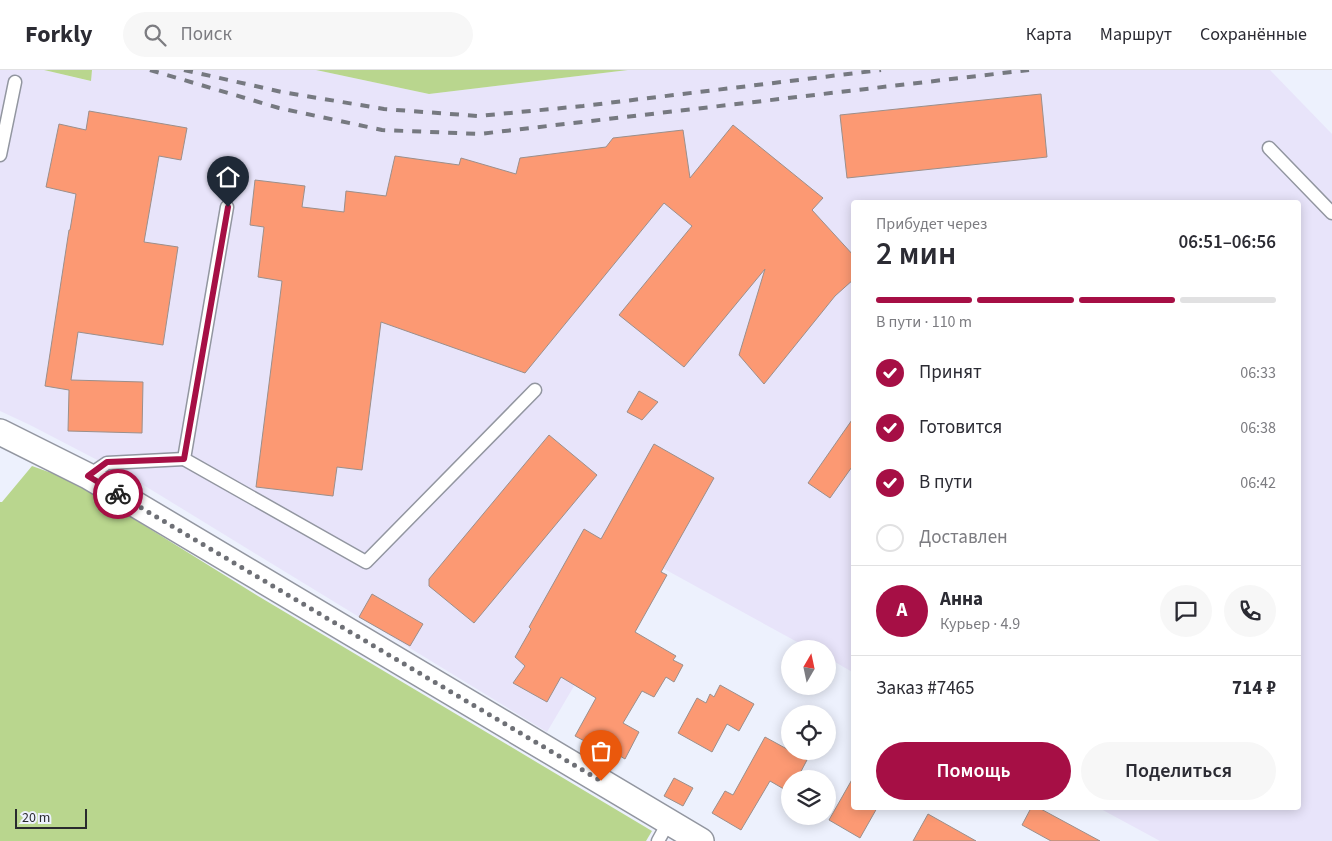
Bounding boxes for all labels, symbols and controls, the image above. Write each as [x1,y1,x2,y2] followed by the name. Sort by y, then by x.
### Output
[123,12,473,57] search box
[25,17,93,52] text: Forkly
[141,21,169,49] icon: search
[181,21,232,48] text: Поиск
[1026,22,1072,47] text: Карта
[1100,22,1172,47] text: Маршрут
[1200,22,1307,47] text: Сохранённые
[207,156,249,207] pin
[214,163,242,191] icon: home
[876,213,987,235] text: Прибудет через
[1178,229,1276,256] text: 06:51–06:56
[876,231,956,277] text: 2 мин
[876,311,972,333] text: В пути · 110 m
[876,359,904,387] icon: check
[919,359,982,386] text: Принят
[1240,362,1276,384] text: 06:33
[876,414,904,442] icon: check
[919,414,1002,441] text: Готовится
[1240,417,1276,439] text: 06:38
[93,469,143,519] courier
[876,469,904,497] icon: check
[919,469,973,496] text: В пути
[1240,472,1276,494] text: 06:42
[104,480,132,508] icon: bike
[919,524,1008,551] text: Доставлен
[1160,585,1212,637] button: chat
[1224,585,1276,637] button: phone
[940,586,983,613] text: Анна
[897,597,907,624] text: А
[940,613,1020,635] text: Курьер · 4.9
[781,640,836,695] north arrow
[781,640,836,825] map controls
[876,675,975,702] text: Заказ #7465
[1232,675,1276,702] text: 714 ₽
[781,705,836,760] button: locate
[580,730,622,781] pin
[587,737,615,765] icon: bag
[876,742,1071,800] button: Помощь
[1081,742,1276,800] button: Поделиться
[781,770,836,825] button: layers
[15,806,88,829] scale bar
[22,808,50,828] text: 20 m

